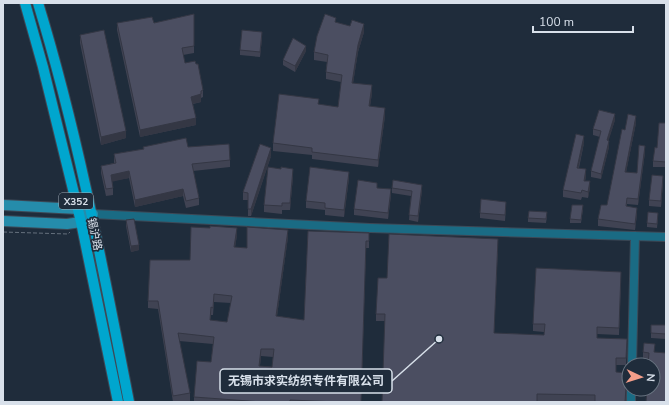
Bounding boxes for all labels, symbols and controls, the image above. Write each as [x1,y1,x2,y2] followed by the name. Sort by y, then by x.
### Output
[533,8,633,34] scale bar
[539,14,574,30] text: 100 m
[59,193,93,209] road number: X352
[84,216,105,252] street label: 锡沪路
[621,357,661,397] north arrow
[220,369,392,393] callout: 无锡市求实纺织专件有限公司
[228,373,384,389] text: 无锡市求实纺织专件有限公司
[643,373,658,382] text: N

